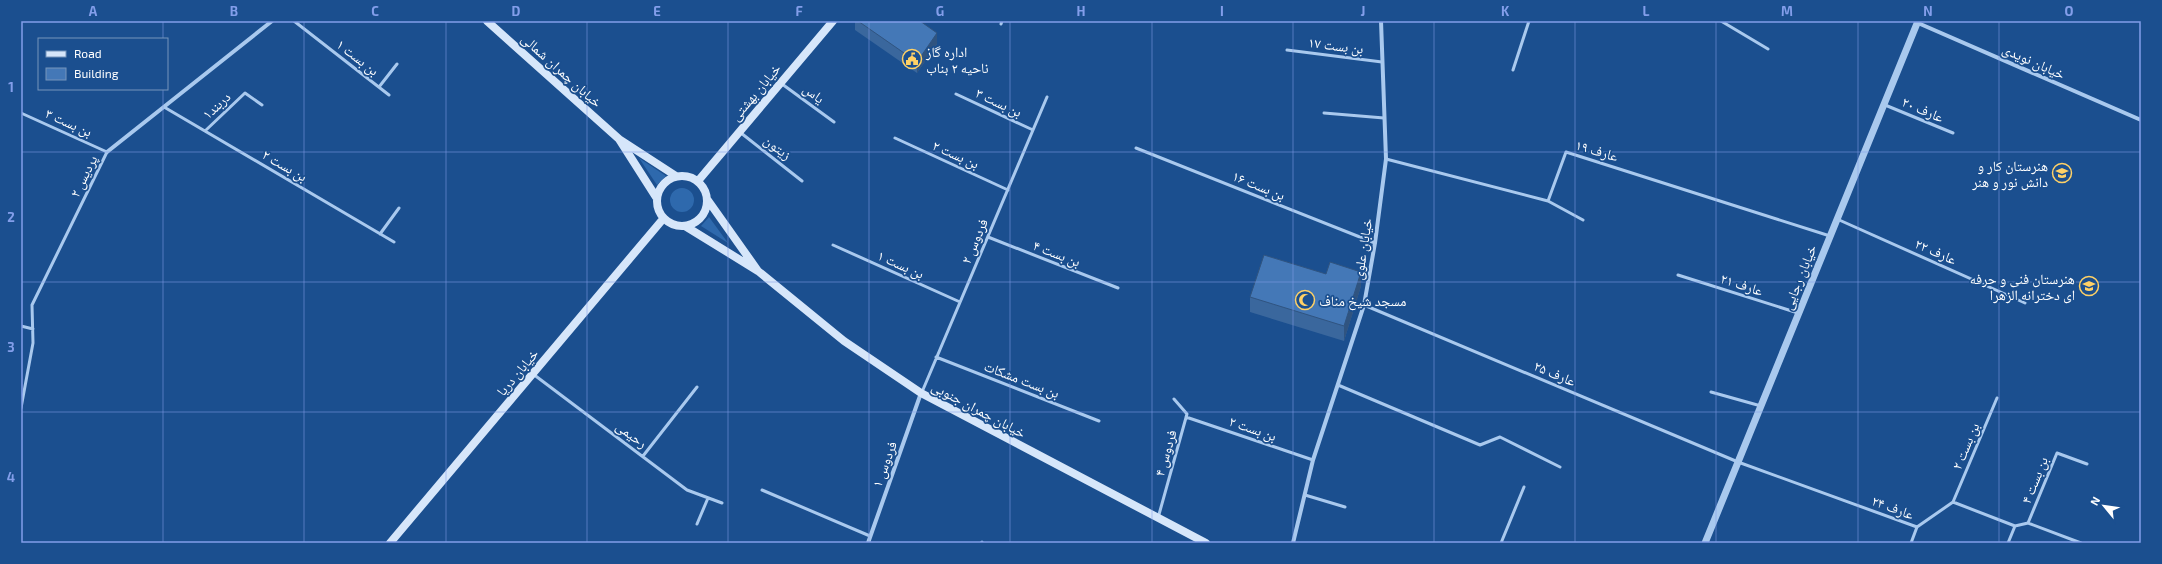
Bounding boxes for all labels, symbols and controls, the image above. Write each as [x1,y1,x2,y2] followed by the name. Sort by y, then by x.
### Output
[89,3,98,19] text: A
[230,3,238,19] text: B
[371,3,379,19] text: C
[512,3,521,19] text: D
[653,3,661,19] text: E
[795,3,803,19] text: F
[936,3,944,19] text: G
[1077,3,1086,19] text: H
[1220,3,1224,19] text: I
[1361,3,1365,19] text: J
[1501,3,1510,19] text: K
[1643,3,1650,19] text: L
[1781,3,1793,19] text: M
[1923,3,1933,19] text: N
[2065,3,2074,19] text: O
[518,29,606,111] street label: خیابان چمران شمالی
[1307,33,1365,58] street label: بن بست ۱۷
[333,35,383,80] street label: بن بست ۱
[38,38,168,90] legend
[2000,40,2068,83] street label: خیابان نویدی
[925,43,989,76] place label: اداره گاز ناحیه ۲ بناب
[74,46,102,60] text: Road
[901,48,923,70] public building icon: اداره گاز ناحیه ۲ بناب
[726,60,785,125] street label: خیابان بهشتی
[74,66,119,80] text: Building
[8,79,14,95] text: 1
[799,80,828,107] street label: یاس
[973,84,1025,121] street label: بن بست ۳
[198,88,234,123] street label: دربند۱
[1899,93,1946,126] street label: عارف ۲۰
[43,104,95,141] street label: بن بست ۳
[760,131,795,164] street label: زیتون
[1573,135,1620,165] street label: عارف ۱۹
[930,136,982,173] street label: بن بست ۲
[259,145,311,186] street label: بن بست ۲
[66,152,102,200] street label: پردیس ۲
[1971,157,2048,191] place label: هنرستان کار و دانش نور و هنر
[2051,162,2073,184] school or university icon: هنرستان کار و دانش نور و هنر
[1230,167,1288,204] street label: بن بست ۱۶
[7,209,15,225] text: 2
[957,216,992,267] street label: فردوس ۲
[1349,217,1376,281] street label: خیابان علوی
[1912,234,1959,269] street label: عارف ۲۲
[1031,236,1083,271] street label: بن بست ۴
[1778,242,1821,312] street label: خیابان رجایی
[875,246,927,283] street label: بن بست ۱
[1718,269,1765,300] street label: عارف ۲۱
[1970,270,2075,304] place label: هنرستان فنی و حرفه ای دخترانه الزهرا
[2078,275,2100,297] school or university icon: هنرستان فنی و حرفه ای دخترانه الزهرا
[1294,289,1316,311] mosque icon: مسجد شیخ مناف
[1319,292,1406,311] place label: مسجد شیخ مناف
[7,339,15,355] text: 3
[493,345,542,399] street label: خیابان دریا
[982,357,1062,402] street label: بن بست مشکات
[1531,357,1578,390] street label: عارف ۲۵
[929,377,1029,442] street label: خیابان چمران جنوبی
[1227,412,1279,445] street label: بن بست ۲
[612,417,651,452] street label: رحیمی
[1948,420,1983,472] street label: بن بست ۲
[1150,428,1181,478] street label: فردوس ۴
[868,439,901,490] street label: فردوس ۱
[2017,454,2052,506] street label: بن بست ۴
[7,469,15,485] text: 4
[2084,486,2124,526] north arrow
[1869,492,1916,523] street label: عارف ۲۴
[2087,494,2102,508] text: N

